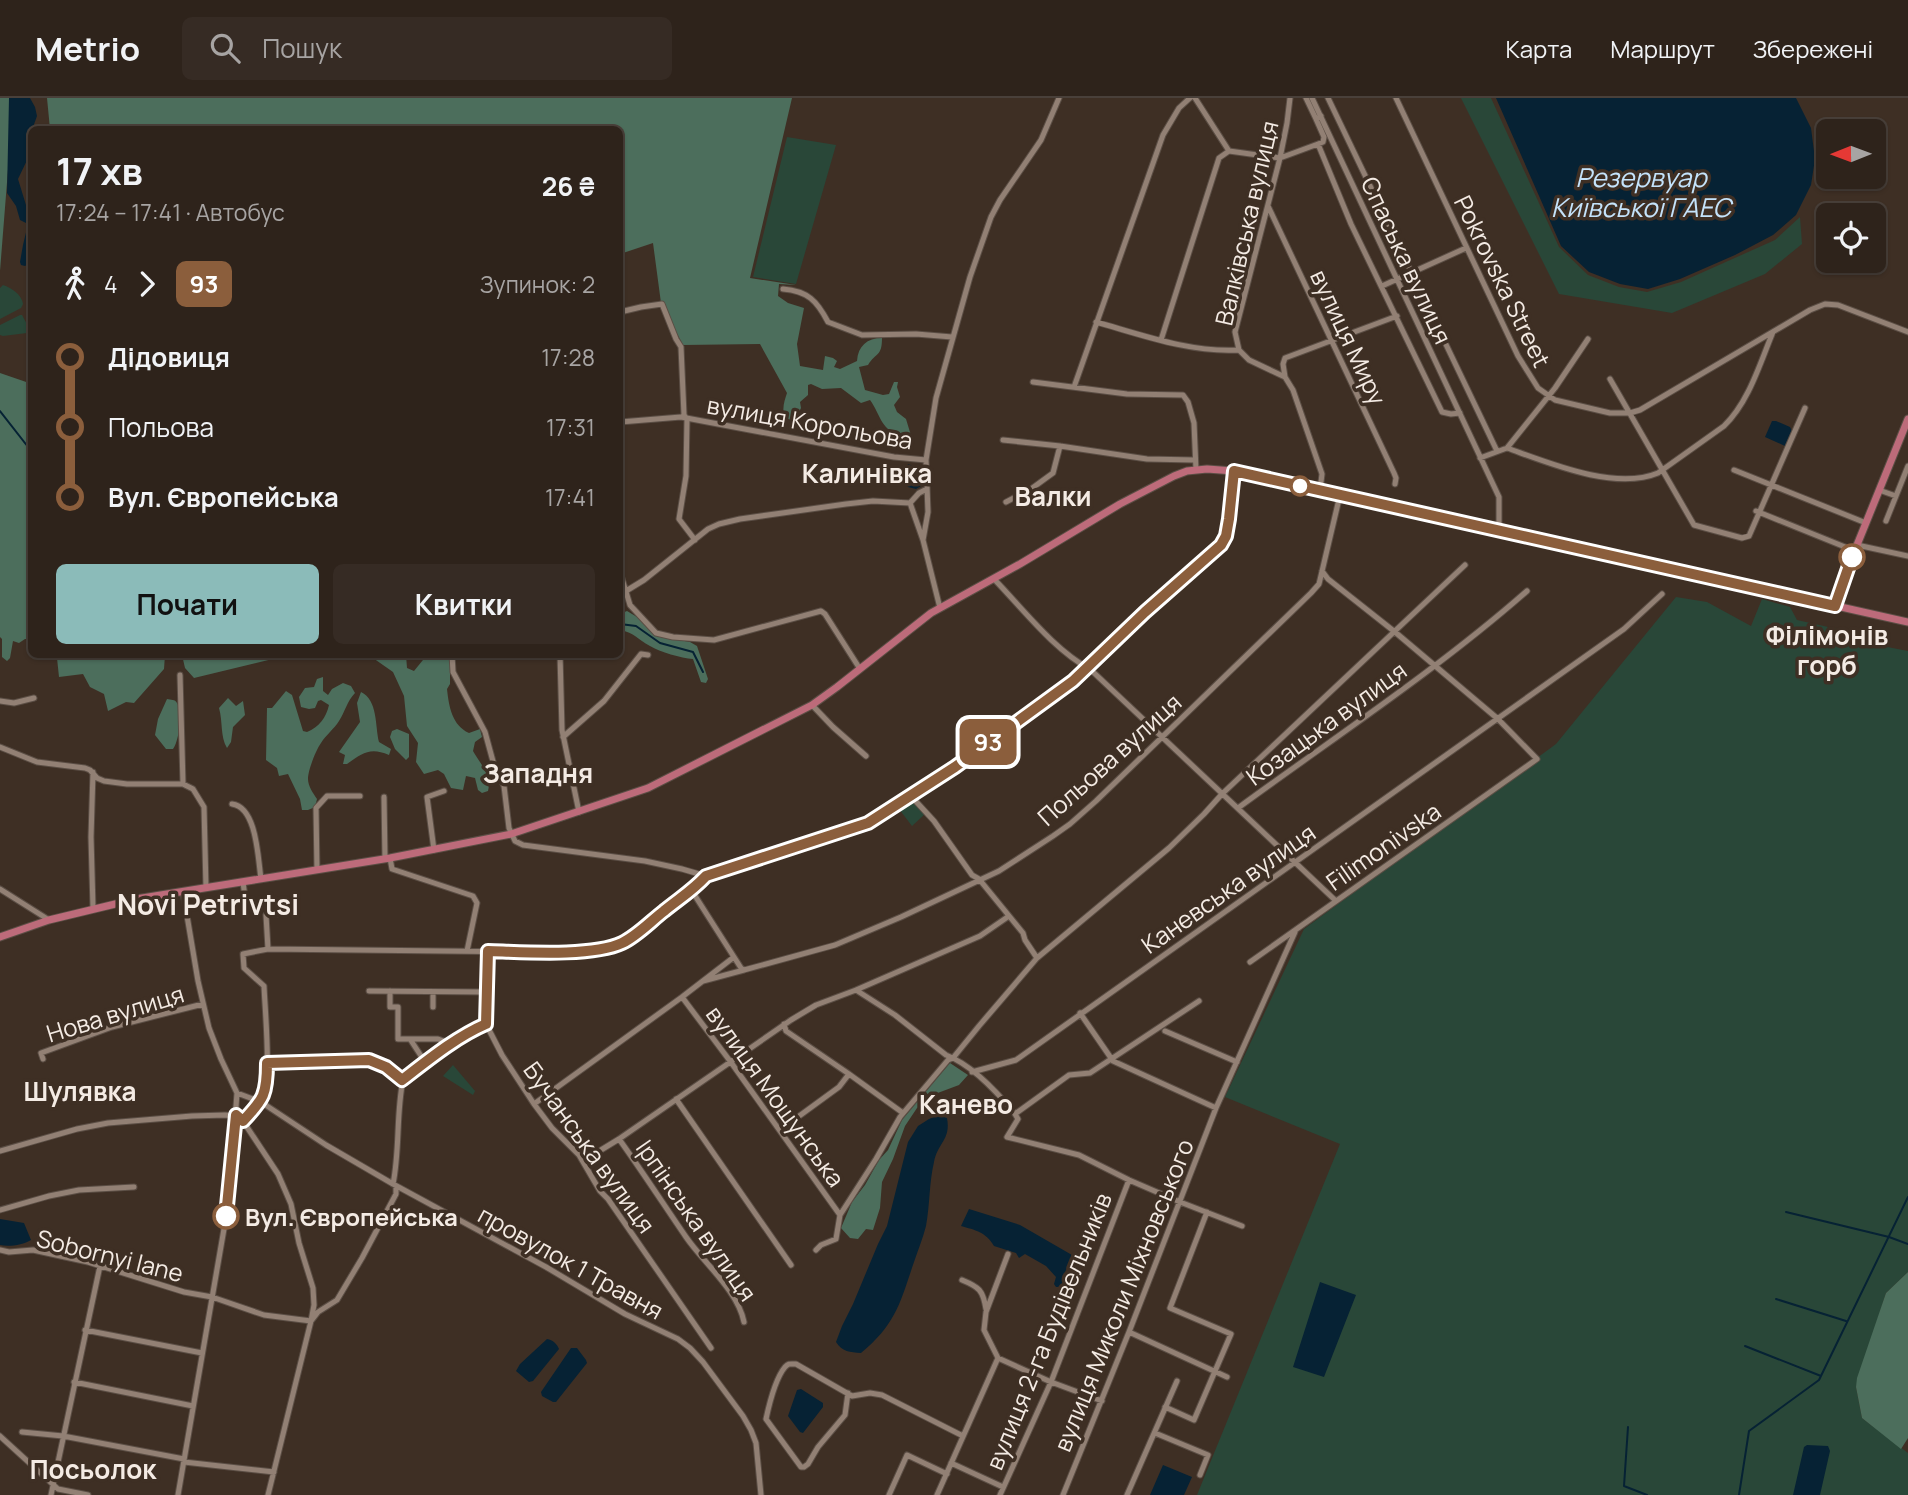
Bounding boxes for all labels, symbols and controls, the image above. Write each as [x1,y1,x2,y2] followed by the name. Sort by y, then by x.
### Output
[182,17,672,80] search box
[35,26,140,71] text: Metrio
[206,29,244,67] icon: search
[262,30,342,66] text: Пошук
[1506,32,1572,65] text: Карта
[1610,32,1715,65] text: Маршрут
[1753,32,1873,65] text: Збережені
[1206,117,1286,329] street label: Валківська вулиця
[1816,119,1886,189] north arrow
[1816,119,1886,273] map controls
[56,144,143,196] text: 17 хв
[1551,159,1733,225] water label: Резервуар Київської ГАЕС
[542,168,595,204] text: 26 ₴
[1354,171,1460,349] street label: Спаська вулиця
[1447,190,1559,372] street label: Pokrovska Street
[56,196,285,228] text: 17:24 – 17:41 · Автобус
[1816,203,1886,273] button: locate
[1303,264,1395,410] street label: вулиця Миру
[56,265,94,303] icon: walk
[128,265,166,303] icon: forward
[190,267,218,300] text: 93
[104,268,118,300] text: 4
[480,268,595,300] text: Зупинок: 2
[108,339,230,375] text: Дідовиця
[541,341,595,373] text: 17:28
[705,388,915,456] street label: вулиця Корольова
[108,409,214,445] text: Польова
[546,411,595,443] text: 17:31
[802,455,932,491] district label: Калинівка
[1290,476,1310,496] unlabelled marker
[1015,478,1091,514] district label: Валки
[108,479,339,515] text: Вул. Європейська
[545,481,595,513] text: 17:41
[1839,544,1865,570] unlabelled marker
[56,564,319,644] button: Почати
[333,564,595,644] button: Квитки
[1766,617,1888,683] district label: Філімонів горб
[1239,654,1413,792] street label: Козацька вулиця
[1030,685,1188,833] street label: Польова вулиця
[956,719,1020,765] line badge: 93
[974,725,1002,758] text: 93
[483,755,593,791] district label: Западня
[1319,794,1447,898] street label: Filimonivska
[1134,816,1322,960] street label: Каневська вулиця
[117,885,299,923] district label: Novi Petrivtsi
[42,976,188,1050] street label: Нова вулиця
[699,999,853,1193] street label: вулиця Мощунська
[517,1055,663,1239] street label: Бучанська вулиця
[23,1073,137,1109] district label: Шулявка
[919,1086,1013,1122] district label: Канево
[629,1133,765,1307] street label: Ірпінська вулиця
[1045,1134,1201,1456] street label: вулиця Миколи Міхновського
[977,1187,1119,1474] street label: вулиця 2-га Будівельників
[473,1197,669,1327] street label: провулок 1 Травня
[245,1200,458,1233] place label: Вул. Європейська
[213,1203,239,1229] marker: Вул. Європейська
[33,1221,187,1289] street label: Sobornyi lane
[30,1451,157,1487] district label: Посьолок

